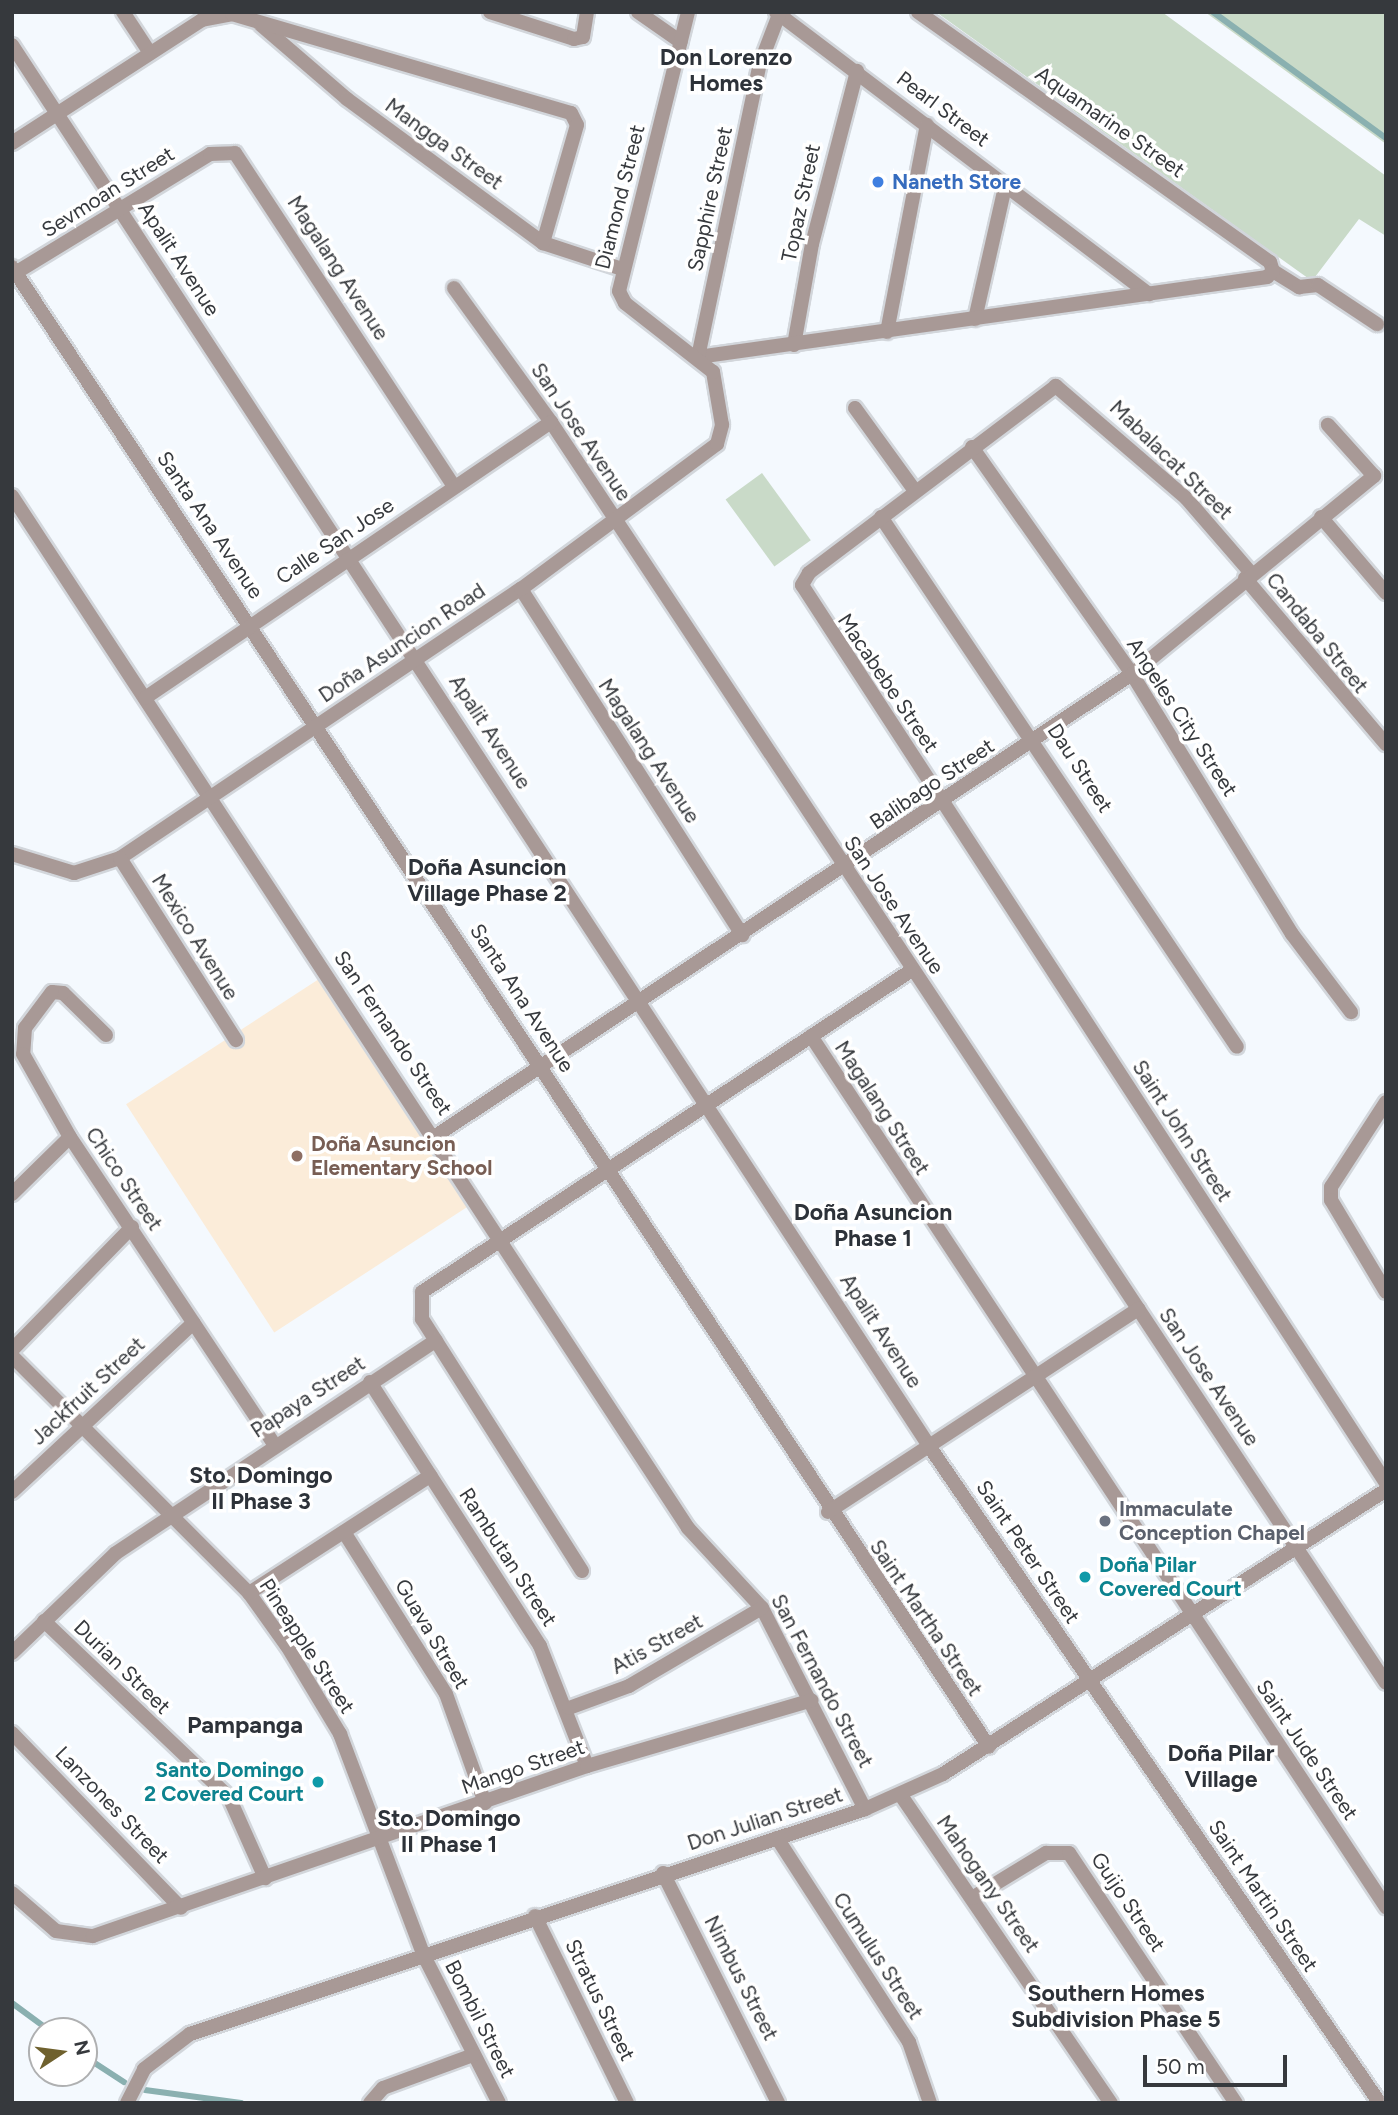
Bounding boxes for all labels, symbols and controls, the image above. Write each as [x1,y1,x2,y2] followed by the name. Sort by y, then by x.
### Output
[660,43,792,97] district label: Don Lorenzo Homes
[1031,61,1189,183] street label: Aquamarine Street
[892,66,994,152] street label: Pearl Street
[380,93,508,195] street label: Mangga Street
[590,122,650,272] street label: Diamond Street
[682,124,738,274] street label: Sapphire Street
[37,141,179,243] street label: Sevmoan Street
[776,142,826,264] street label: Topaz Street
[892,169,1021,195] place label: Naneth Store
[870,174,886,190] marker: Naneth Store
[282,191,394,345] street label: Magalang Avenue
[133,197,225,321] street label: Apalit Avenue
[526,358,636,506] street label: San Jose Avenue
[1104,395,1238,525] street label: Mabalacat Street
[151,447,269,603] street label: Santa Ana Avenue
[271,492,399,590] street label: Calle San Jose
[1261,568,1373,698] street label: Candaba Street
[314,578,490,708] street label: Doña Asuncion Road
[832,609,944,757] street label: Macabebe Street
[1121,633,1243,801] street label: Angeles City Street
[444,670,536,794] street label: Apalit Avenue
[593,674,705,828] street label: Magalang Avenue
[1042,719,1118,817] street label: Dau Street
[865,733,999,835] street label: Balibago Street
[839,831,949,979] street label: San Jose Avenue
[407,853,567,907] district label: Doña Asuncion Village Phase 2
[146,869,244,1005] street label: Mexico Avenue
[465,919,579,1077] street label: Santa Ana Avenue
[329,946,457,1120] street label: San Fernando Street
[829,1036,935,1180] street label: Magalang Street
[1127,1055,1237,1207] street label: Saint John Street
[80,1123,168,1235] street label: Chico Street
[311,1131,492,1181] place label: Doña Asuncion Elementary School
[289,1148,305,1164] marker: Doña Asuncion Elementary School
[794,1198,952,1252] district label: Doña Asuncion Phase 1
[835,1269,927,1393] street label: Apalit Avenue
[1154,1303,1264,1451] street label: San Jose Avenue
[26,1332,150,1450] street label: Jackfruit Street
[246,1351,370,1443] street label: Papaya Street
[189,1461,333,1515] district label: Sto. Domingo II Phase 3
[971,1476,1085,1628] street label: Saint Peter Street
[454,1483,562,1631] street label: Rambutan Street
[1119,1496,1305,1546] place label: Immaculate Conception Chapel
[1097,1513,1113,1529] marker: Immaculate Conception Chapel
[864,1535,988,1701] street label: Saint Martha Street
[1099,1552,1242,1602] place label: Doña Pilar Covered Court
[1077,1569,1093,1585] marker: Doña Pilar Covered Court
[254,1574,360,1718] street label: Pineapple Street
[389,1575,475,1693] street label: Guava Street
[766,1590,878,1772] street label: San Fernando Street
[607,1609,707,1679] street label: Atis Street
[68,1615,176,1719] street label: Durian Street
[1251,1675,1363,1825] street label: Saint Jude Street
[187,1711,303,1739] district label: Pampanga
[458,1734,588,1800] street label: Mango Street
[1168,1739,1274,1793] district label: Doña Pilar Village
[50,1741,174,1869] street label: Lanzones Street
[144,1757,304,1807] place label: Santo Domingo 2 Covered Court
[310,1774,326,1790] marker: Santo Domingo 2 Covered Court
[684,1782,846,1856] street label: Don Julian Street
[377,1804,521,1858] district label: Sto. Domingo II Phase 1
[931,1810,1045,1958] street label: Mahogany Street
[1203,1815,1323,1977] street label: Saint Martin Street
[1086,1848,1170,1956] street label: Guijo Street
[828,1888,928,2024] street label: Cumulus Street
[699,1911,783,2045] street label: Nimbus Street
[560,1935,640,2065] street label: Stratus Street
[440,1956,520,2082] street label: Bombil Street
[1011,1979,1221,2033] district label: Southern Homes Subdivision Phase 5
[28,2017,98,2087] north arrow
[69,2038,95,2057] text: N
[1146,2042,1290,2086] scale bar
[1156,2054,1205,2079] text: 50 m

